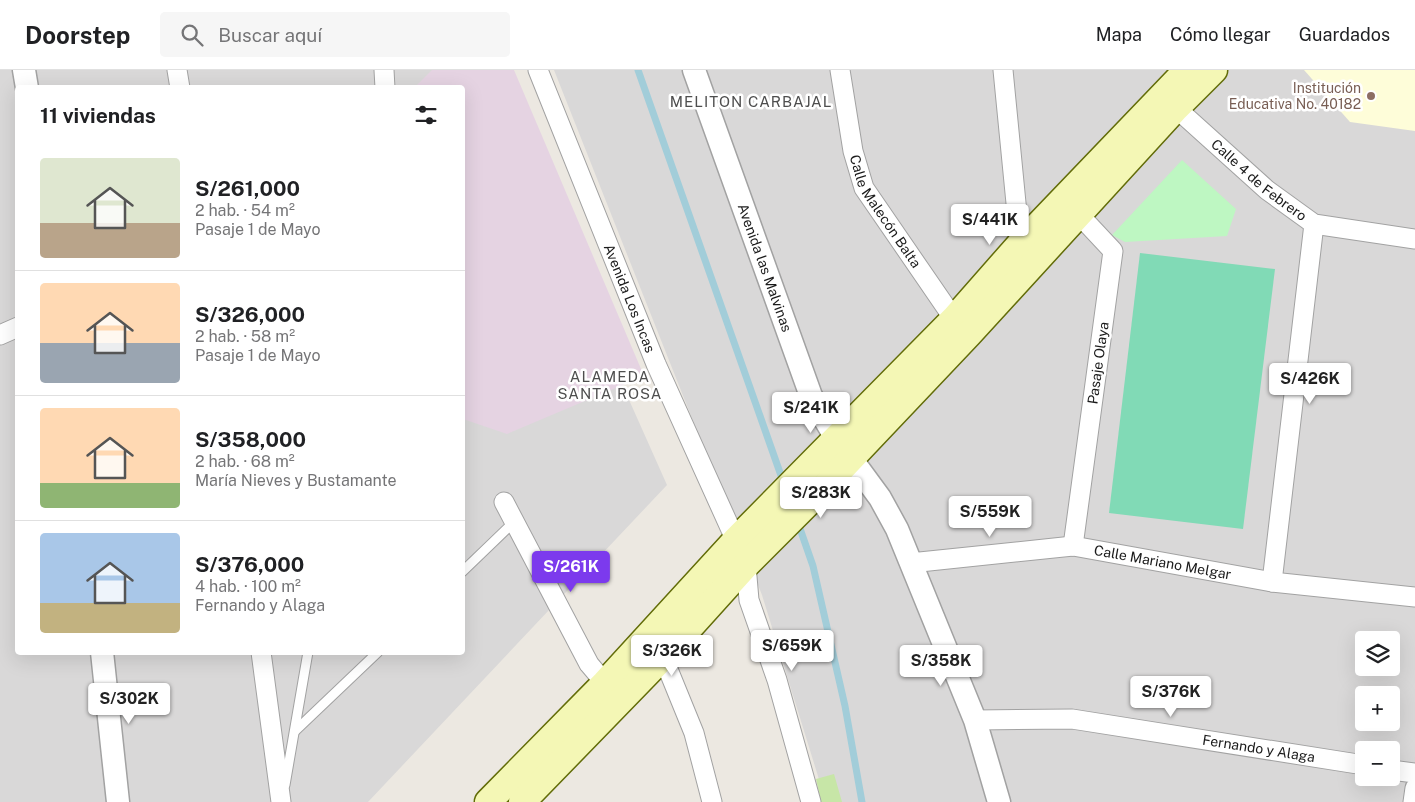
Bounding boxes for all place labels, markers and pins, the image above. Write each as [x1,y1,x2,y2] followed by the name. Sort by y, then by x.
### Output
[1229,80,1361,112] place label: Institución Educativa No. 40182
[1365,90,1377,102] marker: Institución Educativa No. 40182
[949,204,1031,246] pin: S/441K
[1269,362,1351,405] pin: S/426K
[770,392,852,434] pin: S/241K
[780,476,862,519] pin: S/283K
[949,496,1031,538] pin: S/559K
[530,550,612,593] pin: S/261K
[751,630,833,672] pin: S/659K
[631,634,713,677] pin: S/326K
[900,644,982,687] pin: S/358K
[1130,676,1212,718] pin: S/376K
[88,682,170,725] pin: S/302K

